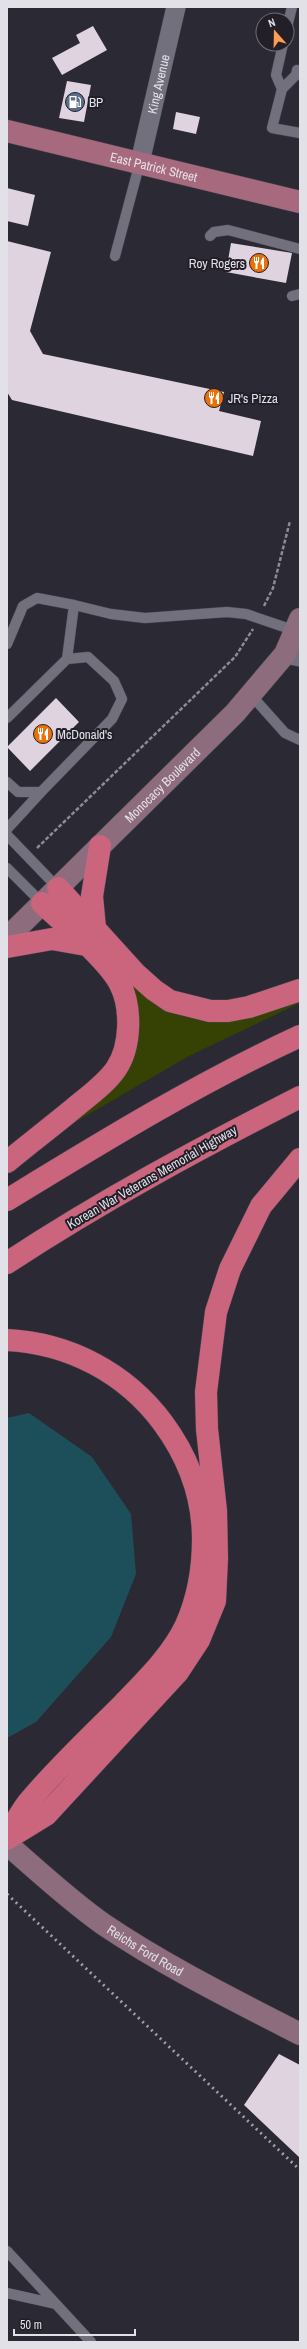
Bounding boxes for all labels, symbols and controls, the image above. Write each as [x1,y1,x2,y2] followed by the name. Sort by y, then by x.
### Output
[255,12,295,52] north arrow
[266,15,277,30] text: N
[143,53,173,115] street label: King Avenue
[64,91,86,113] fuel station icon: BP
[89,94,103,111] place label: BP
[108,148,199,185] street label: East Patrick Street
[248,252,270,274] restaurant icon: Roy Rogers
[189,255,245,272] place label: Roy Rogers
[203,387,225,409] restaurant icon: JR's Pizza
[228,390,278,407] place label: JR's Pizza
[32,723,54,745] restaurant icon: McDonald's
[57,726,112,743] place label: McDonald's
[121,744,204,826] street label: Monocacy Boulevard
[64,1121,241,1233] street label: Korean War Veterans Memorial Highway
[104,1921,187,1980] street label: Reichs Ford Road
[14,2311,135,2337] scale bar
[20,2317,42,2333] text: 50 m

